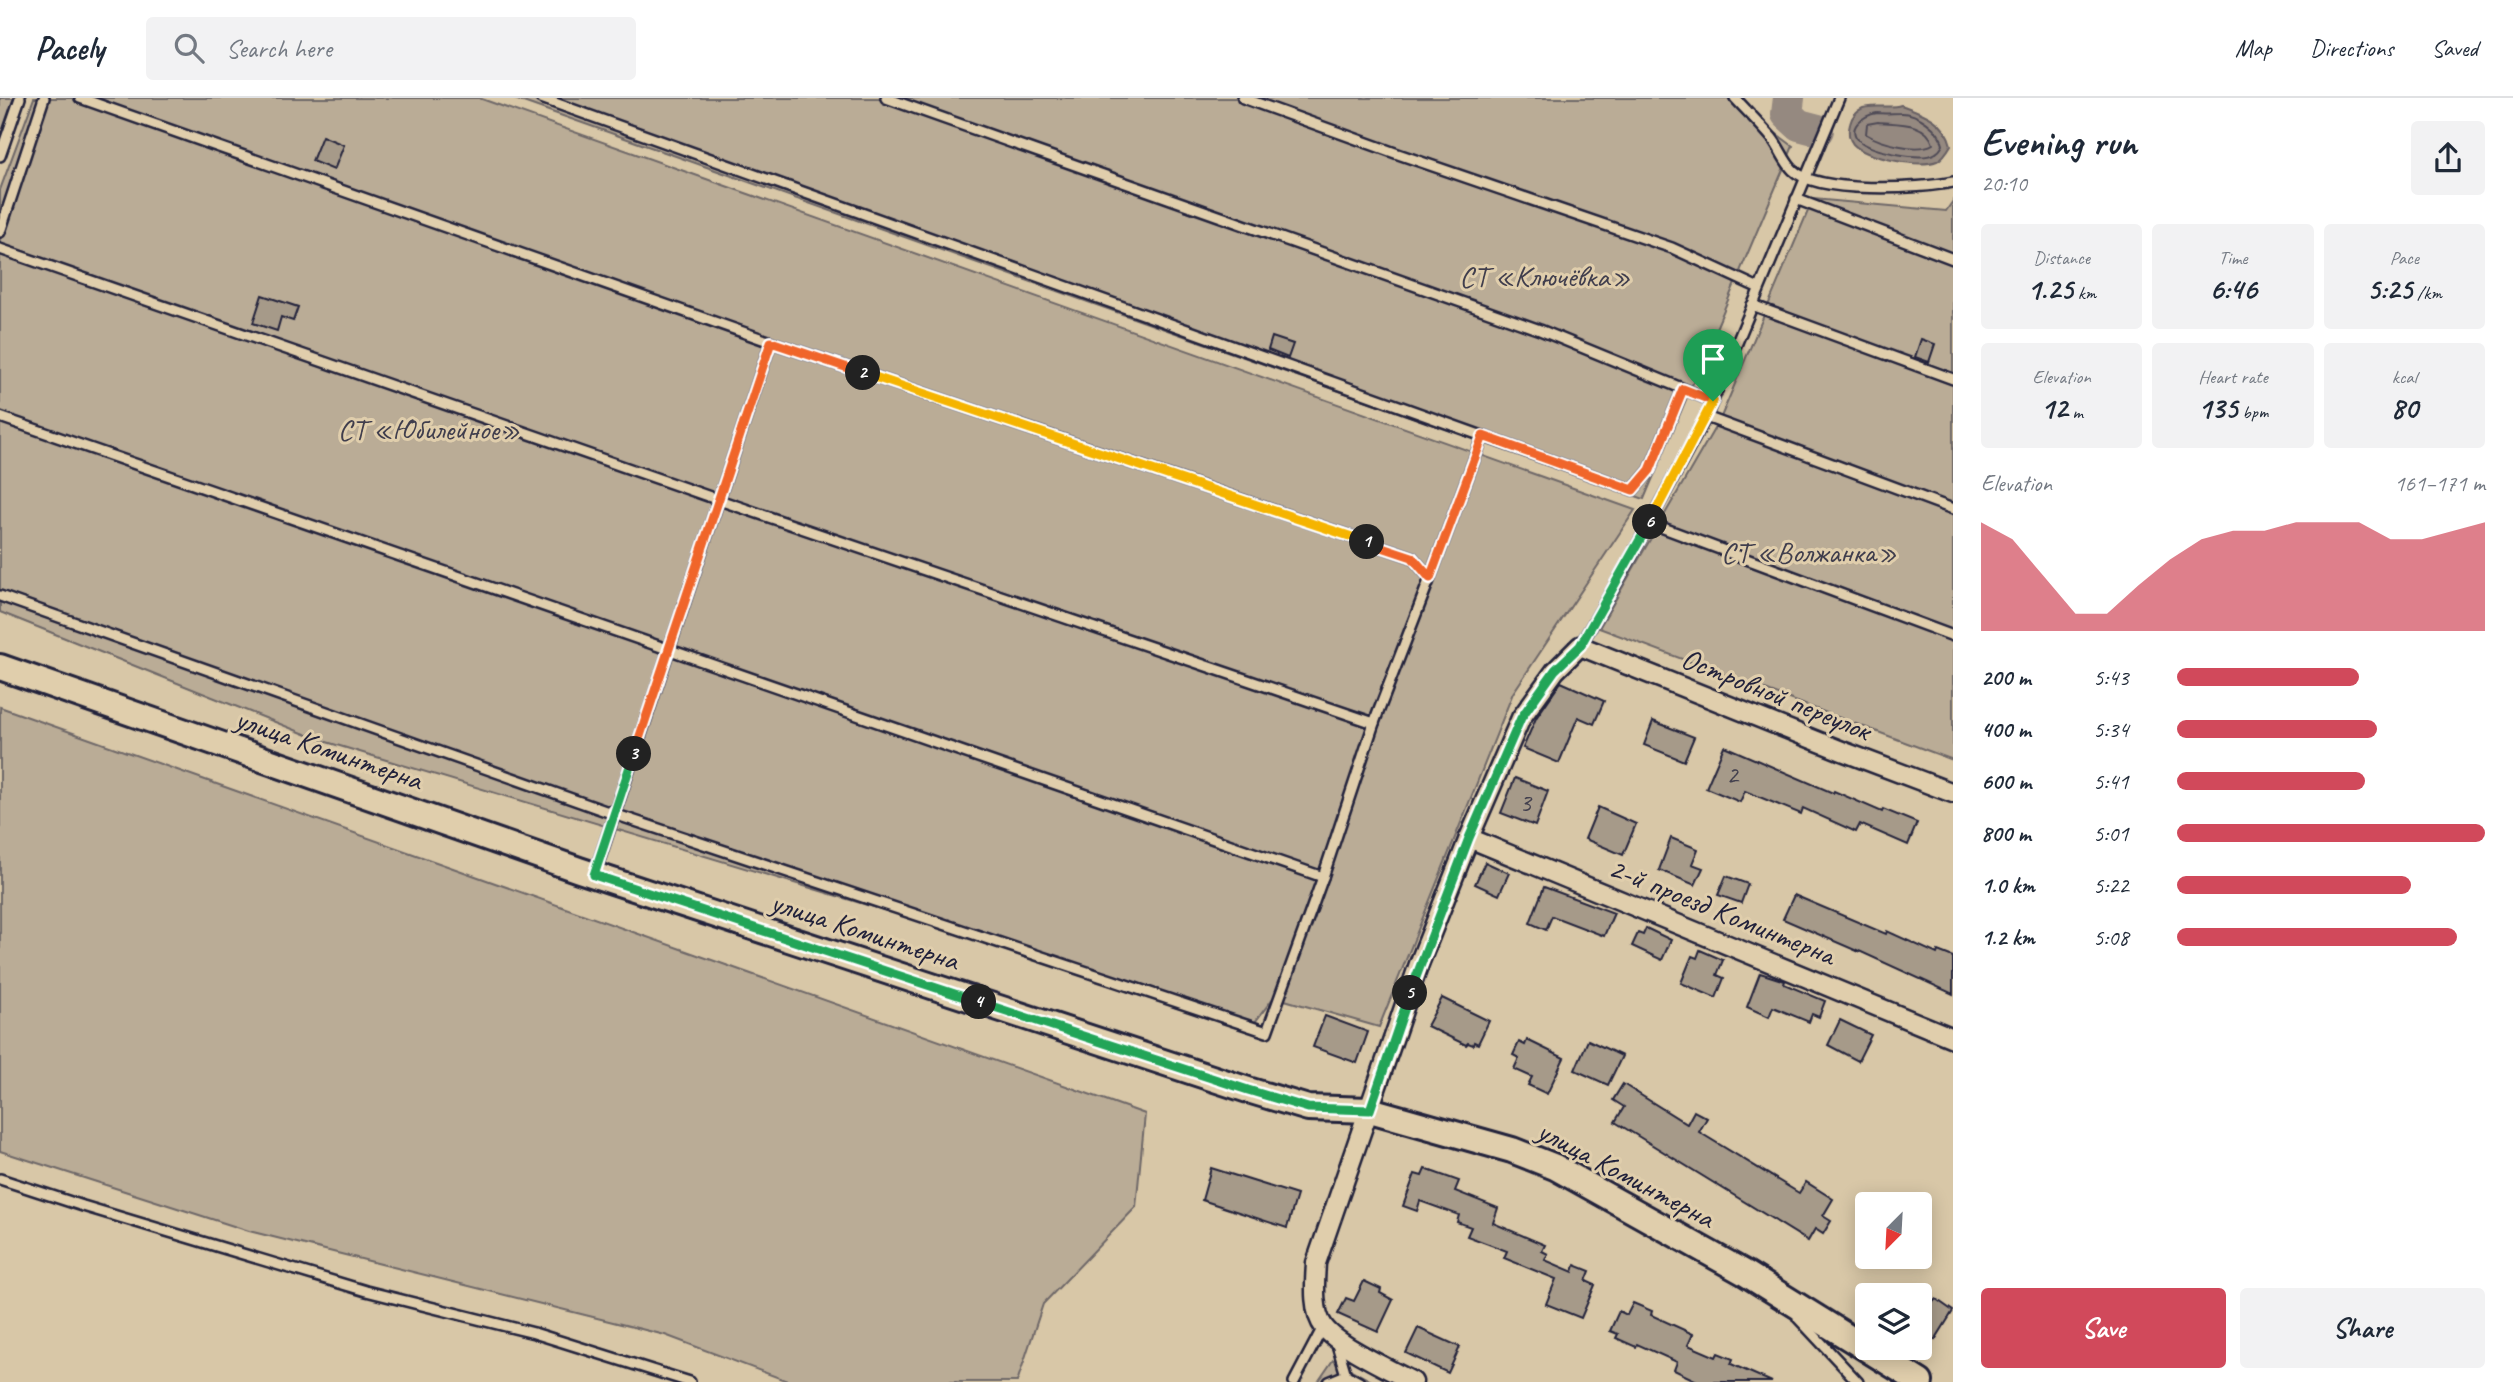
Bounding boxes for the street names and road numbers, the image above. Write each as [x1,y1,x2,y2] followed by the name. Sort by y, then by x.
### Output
[1676,639,1879,750] street label: Островной переулок
[229,699,429,799] street label: улица Коминтерна
[1603,848,1843,975] street label: 2-й проезд Коминтерна
[764,882,965,980] street label: улица Коминтерна
[1529,1110,1723,1237] street label: улица Коминтерна

